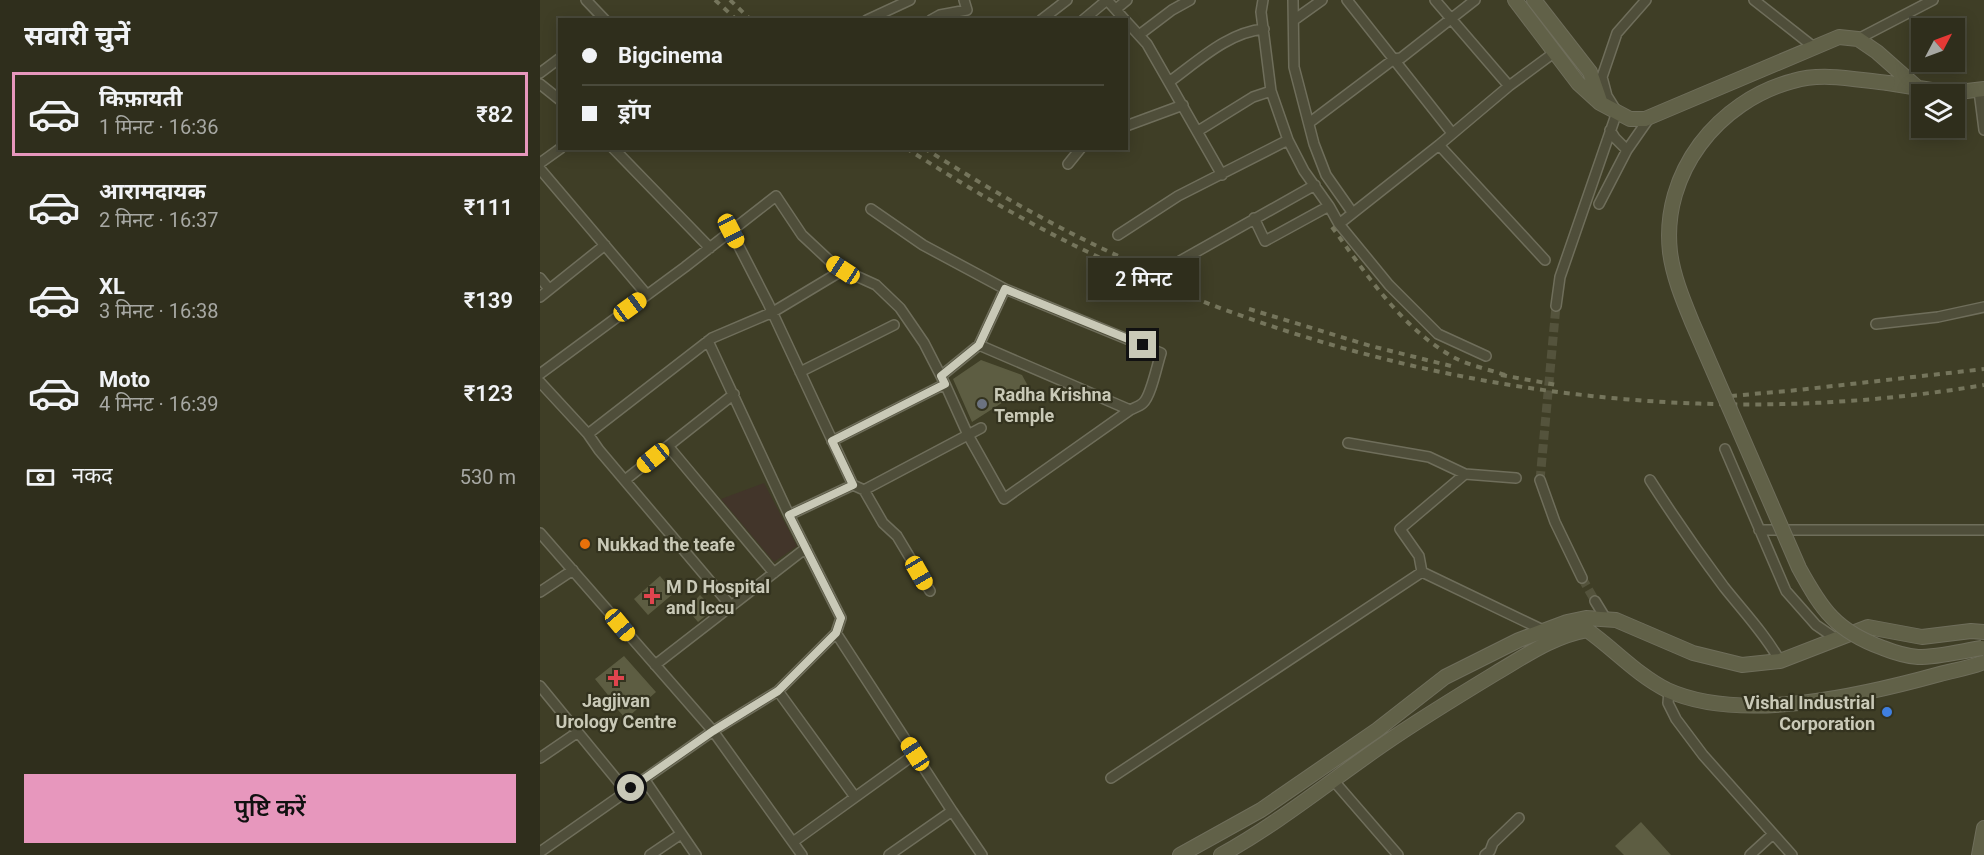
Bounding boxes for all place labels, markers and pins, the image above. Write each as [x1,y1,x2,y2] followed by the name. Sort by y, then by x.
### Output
[994,384,1112,426] place label: Radha Krishna Temple
[975,397,989,411] marker: Radha Krishna Temple
[597,534,735,555] place label: Nukkad the teafe
[578,537,592,551] marker: Nukkad the teafe
[666,576,770,618] place label: M D Hospital and Iccu
[643,587,661,605] marker: M D Hospital and Iccu
[607,669,625,687] marker: Jagjivan Urology Centre
[556,690,677,732] place label: Jagjivan Urology Centre
[1744,692,1875,734] place label: Vishal Industrial Corporation
[1880,705,1894,719] marker: Vishal Industrial Corporation

